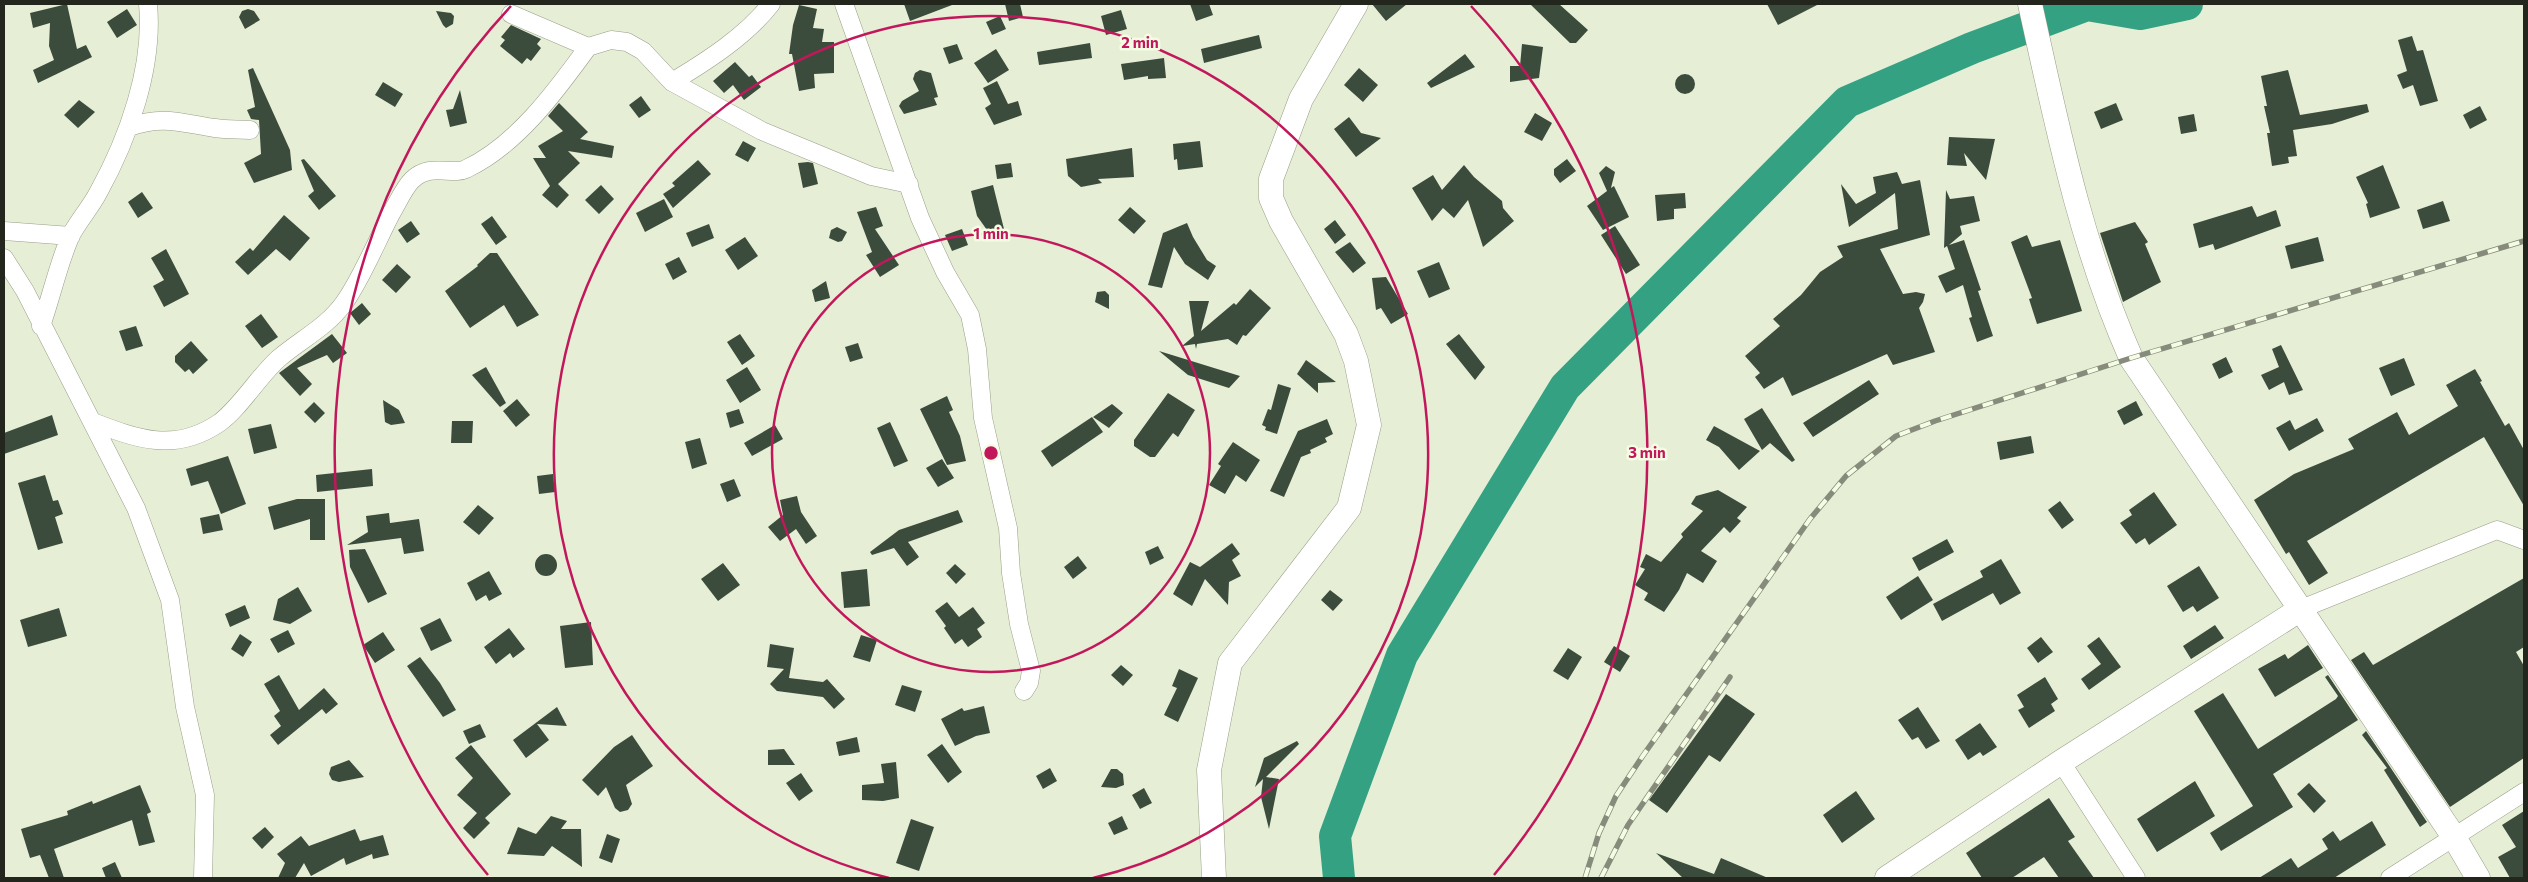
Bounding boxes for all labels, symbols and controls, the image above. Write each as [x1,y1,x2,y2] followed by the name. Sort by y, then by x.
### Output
[1121,33,1159,51] text: 2 min
[973,224,1009,242] text: 1 min
[1628,443,1666,461] text: 3 min
[982,444,1000,462] centre of rings

